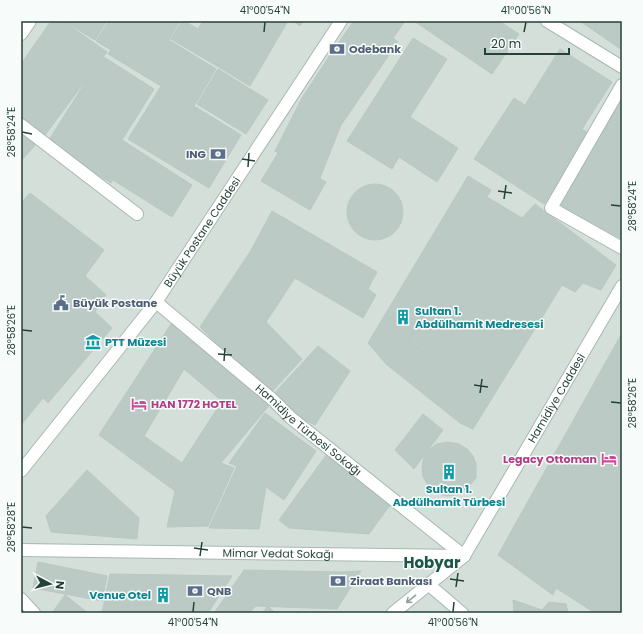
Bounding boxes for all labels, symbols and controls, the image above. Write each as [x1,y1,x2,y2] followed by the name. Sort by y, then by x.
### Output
[240,3,290,18] text: 41°00'54"N
[501,3,551,18] text: 41°00'56"N
[485,30,569,56] scale bar
[491,35,521,52] text: 20 m
[328,40,346,58] bank icon: Odebank
[349,41,401,57] place label: Odebank
[4,107,19,157] text: 28°58'24"E
[209,145,227,163] bank icon: ING
[186,146,207,162] place label: ING
[160,173,244,290] street label: Büyük Postane Caddesi
[625,181,640,231] text: 28°58'24"E
[52,294,70,312] public building icon: Büyük Postane
[73,295,158,311] place label: Büyük Postane
[415,303,543,332] place label: Sultan 1. Abdülhamit Medresesi
[4,305,19,355] text: 28°58'26"E
[394,308,412,326] building icon: Sultan 1. Abdülhamit Medresesi
[84,333,102,351] museum icon: PTT Müzesi
[105,334,166,350] place label: PTT Müzesi
[524,350,589,446] street label: Hamidiye Caddesi
[625,378,640,428] text: 28°58'26"E
[252,380,365,479] street label: Hamidiye Türbesi Sokağı
[130,395,148,413] hotel icon: HAN 1772 HOTEL
[151,396,237,412] place label: HAN 1772 HOTEL
[600,450,618,468] hotel icon: Legacy Ottoman
[503,451,597,467] place label: Legacy Ottoman
[440,463,458,481] building icon: Sultan 1. Abdülhamit Türbesi
[393,481,505,510] place label: Sultan 1. Abdülhamit Türbesi
[4,502,19,552] text: 28°58'28"E
[222,545,334,562] street label: Mimar Vedat Sokağı
[404,552,461,573] district label: Hobyar
[30,564,70,604] north arrow
[329,572,347,590] bank icon: Ziraat Bankası
[350,573,432,589] place label: Ziraat Bankası
[51,580,68,590] text: N
[186,582,204,600] bank icon: QNB
[207,583,231,599] place label: QNB
[154,586,172,604] building icon: Venue Otel
[89,587,151,603] place label: Venue Otel
[405,594,416,603] one-way arrow
[168,615,218,630] text: 41°00'54"N
[428,615,478,630] text: 41°00'56"N

